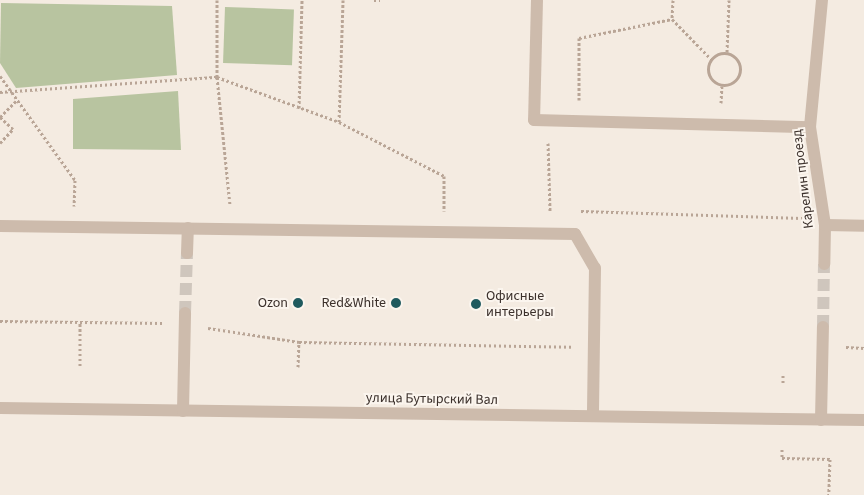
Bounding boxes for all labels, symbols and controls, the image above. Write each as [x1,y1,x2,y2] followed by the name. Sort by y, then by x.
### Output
[789,128,817,230] street label: Карелин проезд
[486,288,554,321] place label: Офисные интерьеры
[258,295,288,311] place label: Ozon
[321,295,386,311] place label: Red&White
[292,297,304,309] marker: Ozon
[390,297,402,309] marker: Red&White
[470,298,482,310] marker: Офисные интерьеры
[366,389,498,409] street label: улица Бутырский Вал

